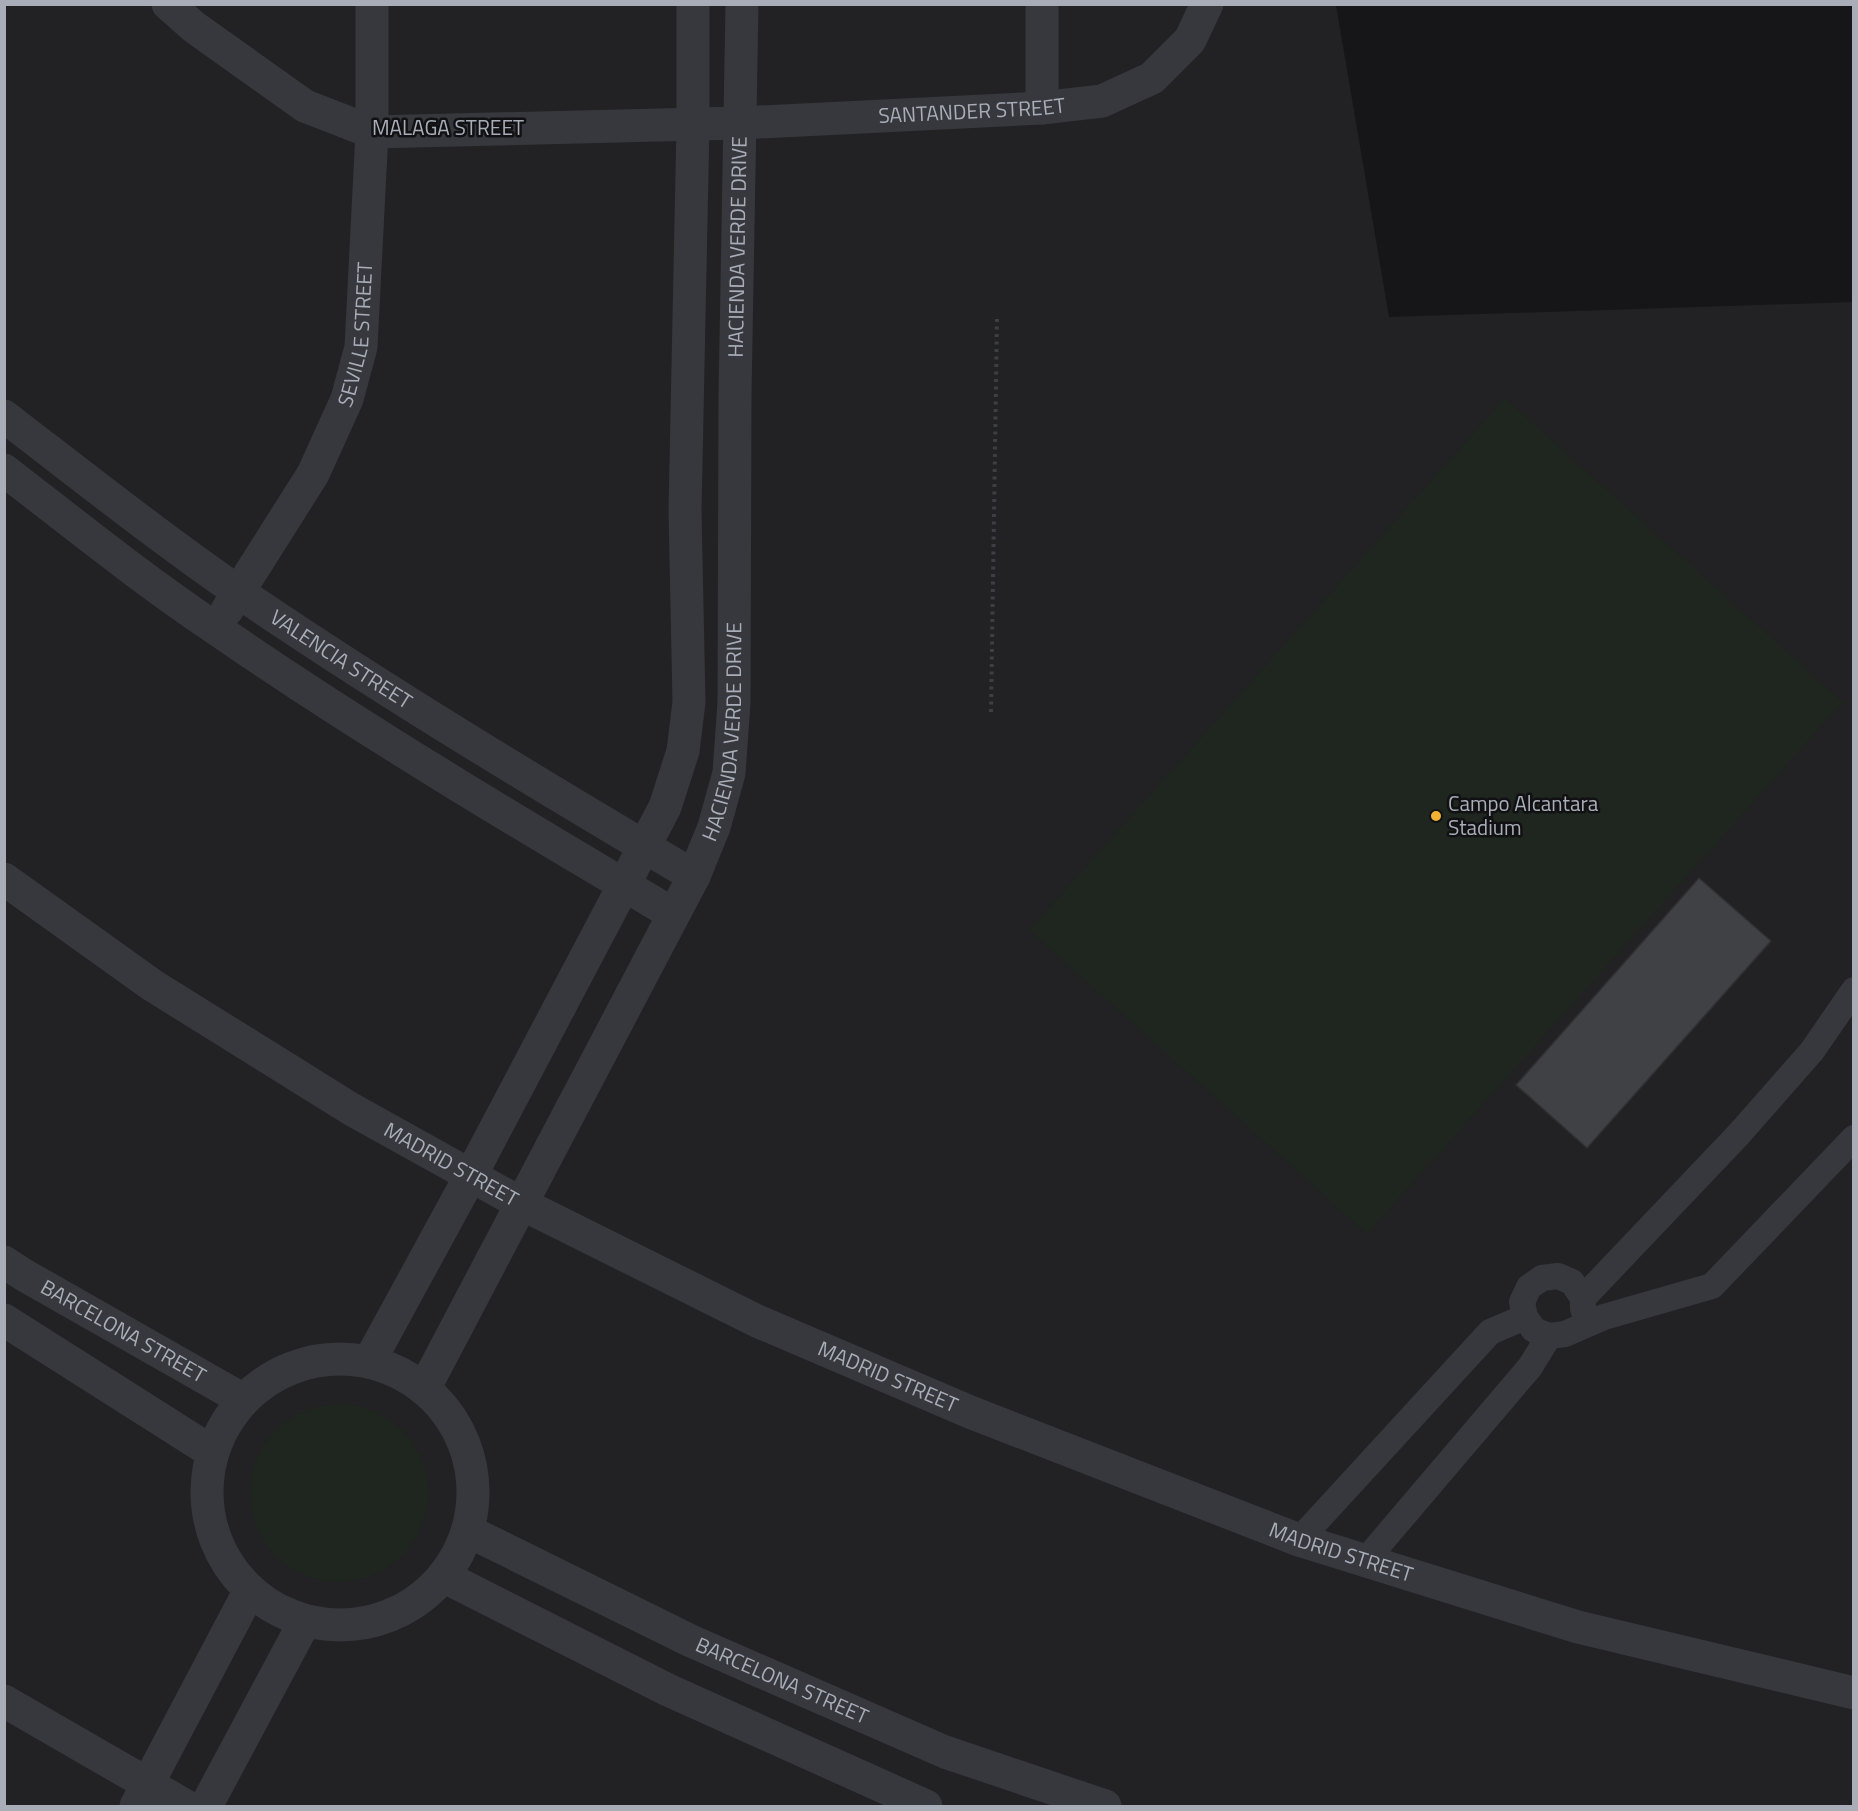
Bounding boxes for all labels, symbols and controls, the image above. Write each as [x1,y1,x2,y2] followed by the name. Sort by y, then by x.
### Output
[877,88,1067,131] street label: SANTANDER STREET
[372,111,524,143] street label: MALAGA STREET
[719,136,755,358] street label: HACIENDA VERDE DRIVE
[328,261,380,412] street label: SEVILLE STREET
[264,601,419,716] street label: VALENCIA STREET
[693,622,749,846] street label: HACIENDA VERDE DRIVE
[1448,787,1599,843] place label: Campo Alcantara Stadium
[1429,809,1443,823] marker: Campo Alcantara Stadium
[378,1113,525,1214] street label: MADRID STREET
[35,1271,212,1390] street label: BARCELONA STREET
[813,1332,963,1420] street label: MADRID STREET
[1265,1513,1417,1590] street label: MADRID STREET
[691,1628,874,1732] street label: BARCELONA STREET

